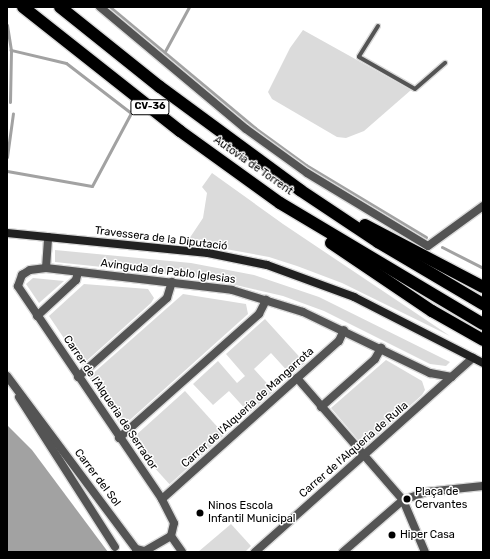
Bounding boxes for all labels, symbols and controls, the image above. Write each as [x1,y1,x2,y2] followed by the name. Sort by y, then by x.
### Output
[130,99,170,115] road number: CV-36
[211,134,295,198] street label: Autovia de Torrent
[94,224,228,254] street label: Travessera de la Diputació
[100,257,236,287] street label: Avinguda de Pablo Iglesias
[60,333,160,473] street label: Carrer de l'Alqueria de Serrador
[179,345,317,471] street label: Carrer de l'Alqueria de Mangarrota
[297,399,411,501] street label: Carrer de l'Alqueria de Rulla
[71,447,123,509] street label: Carrer del Sol
[415,486,467,512] place label: Plaça de Cervantes
[402,494,412,504] marker: Plaça de Cervantes
[208,500,295,526] place label: Ninos Escola Infantil Municipal
[195,508,205,518] marker: Ninos Escola Infantil Municipal
[400,528,455,542] place label: Hiper Casa
[387,530,397,540] marker: Hiper Casa

